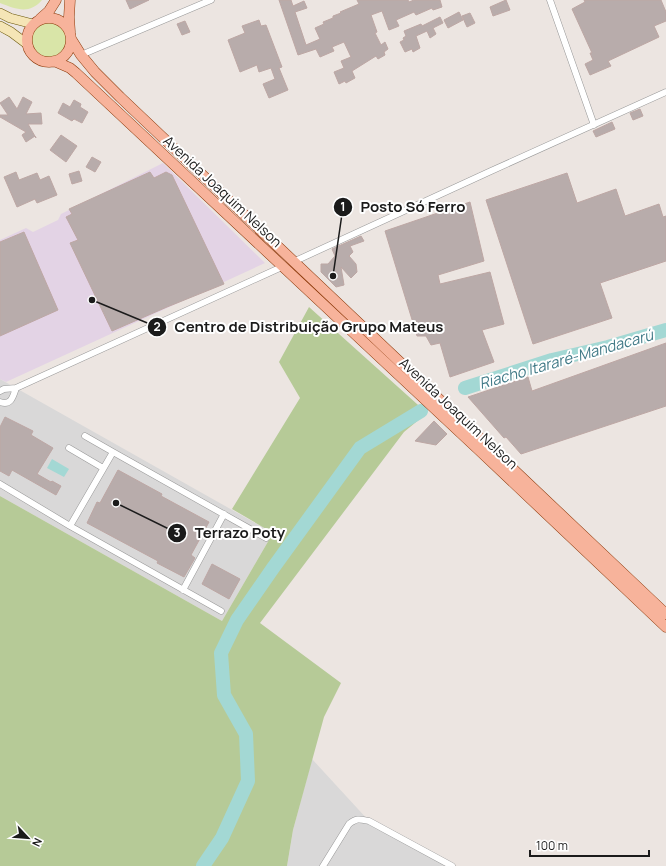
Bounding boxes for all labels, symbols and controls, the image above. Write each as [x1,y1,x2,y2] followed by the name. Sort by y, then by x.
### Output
[160,131,286,251] street label: Avenida Joaquim Nelson
[333,193,474,220] callout: Posto Só Ferro
[361,196,465,217] text: Posto Só Ferro
[340,198,346,215] text: 1
[147,314,451,341] callout: Centro de Distribuição Grupo Mateus
[175,316,443,337] text: Centro de Distribuição Grupo Mateus
[153,318,161,335] text: 2
[477,324,656,394] water label: Riacho Itararé-Mandacarú
[396,353,522,473] street label: Avenida Joaquim Nelson
[167,519,293,546] callout: Terrazo Poty
[195,522,286,543] text: Terrazo Poty
[174,524,181,541] text: 3
[8,818,48,858] north arrow
[530,832,649,858] scale bar
[29,836,46,850] text: N
[536,837,568,854] text: 100 m

